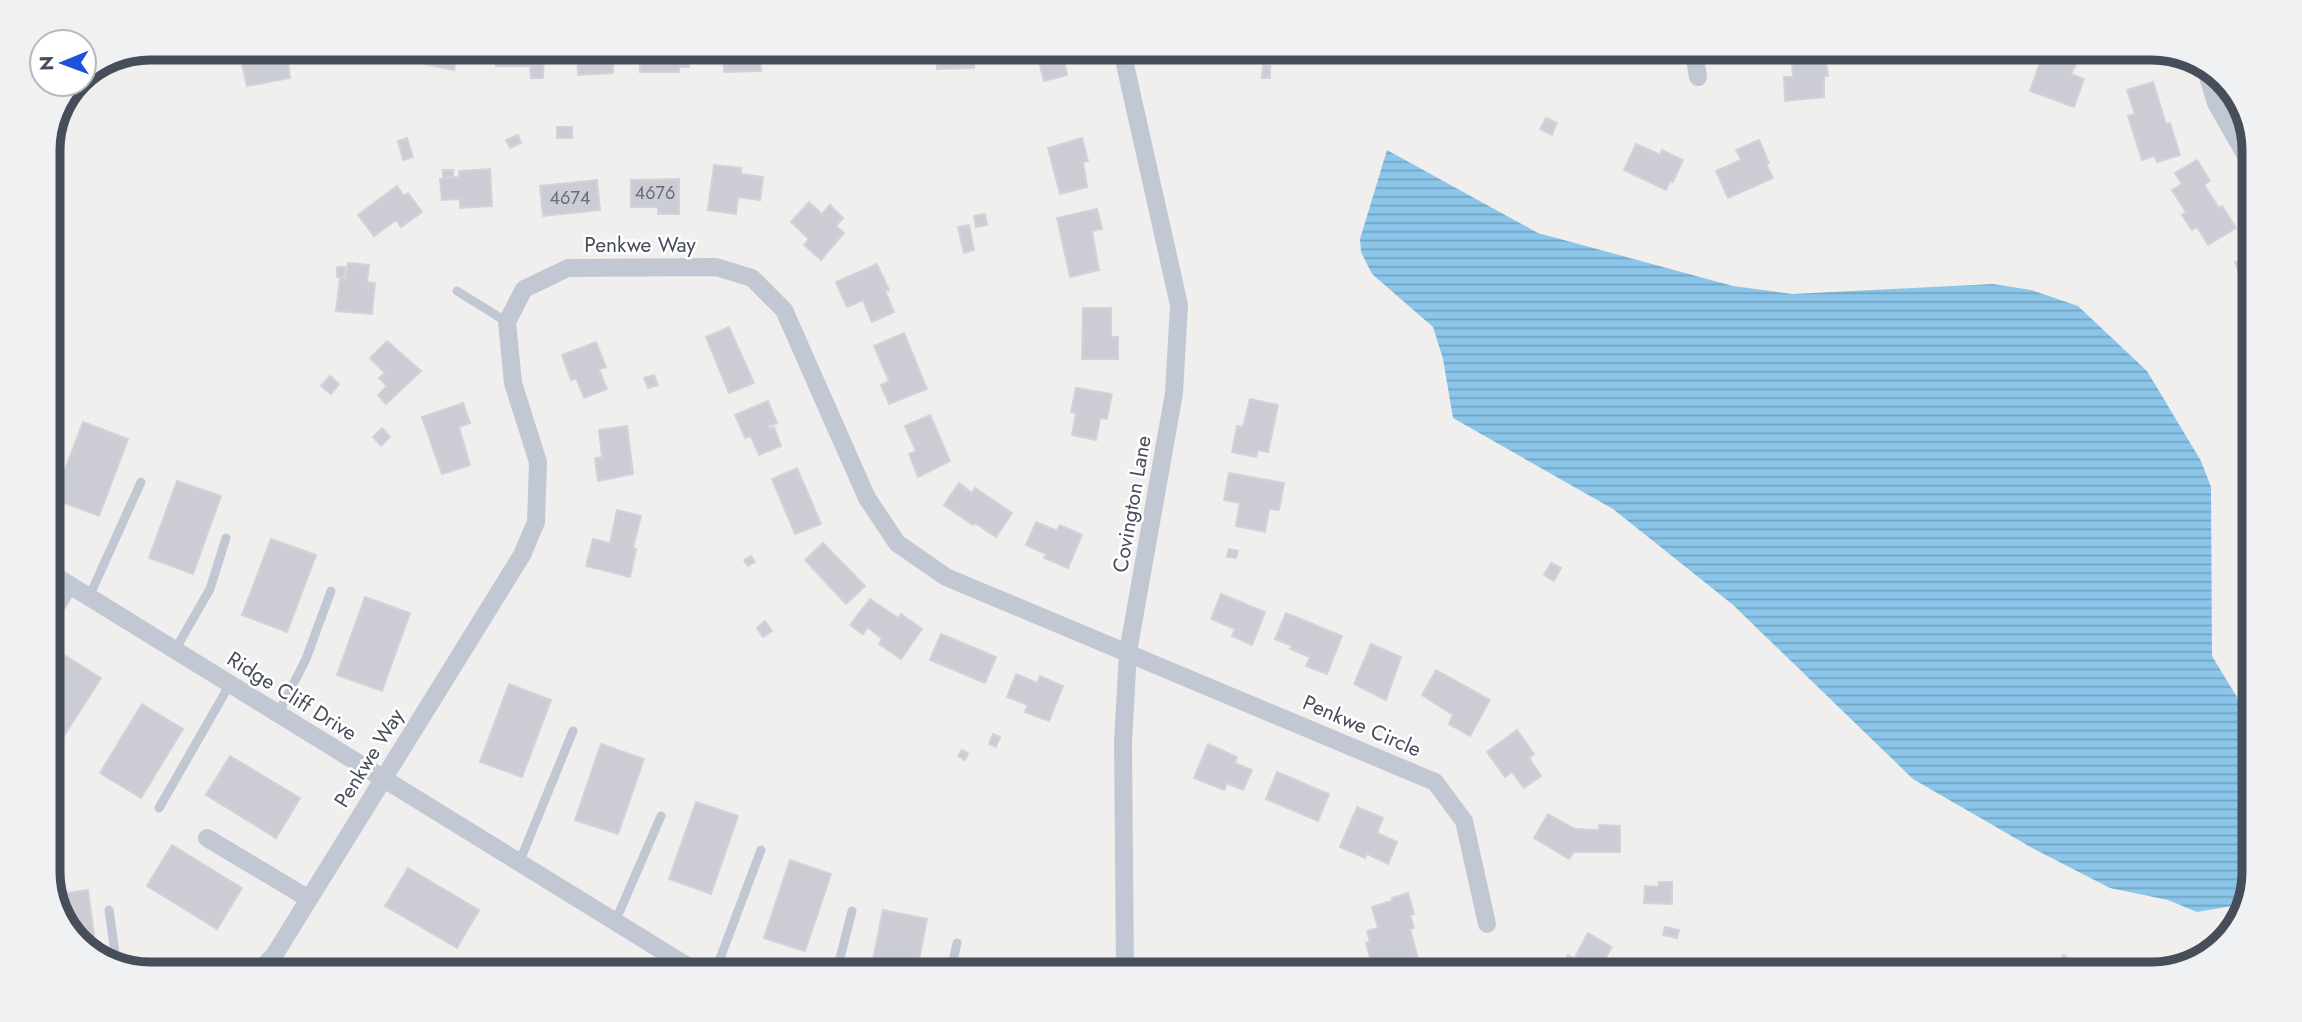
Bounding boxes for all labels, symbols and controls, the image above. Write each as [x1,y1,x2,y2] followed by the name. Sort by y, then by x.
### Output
[28,28,98,98] north arrow
[33,56,60,71] text: N
[635,180,675,206] house number: 4676
[550,185,590,211] house number: 4674
[584,230,696,260] street label: Penkwe Way
[1105,433,1159,575] street label: Covington Lane
[221,644,363,748] street label: Ridge Cliff Drive
[1298,688,1426,764] street label: Penkwe Circle
[327,702,412,813] street label: Penkwe Way

